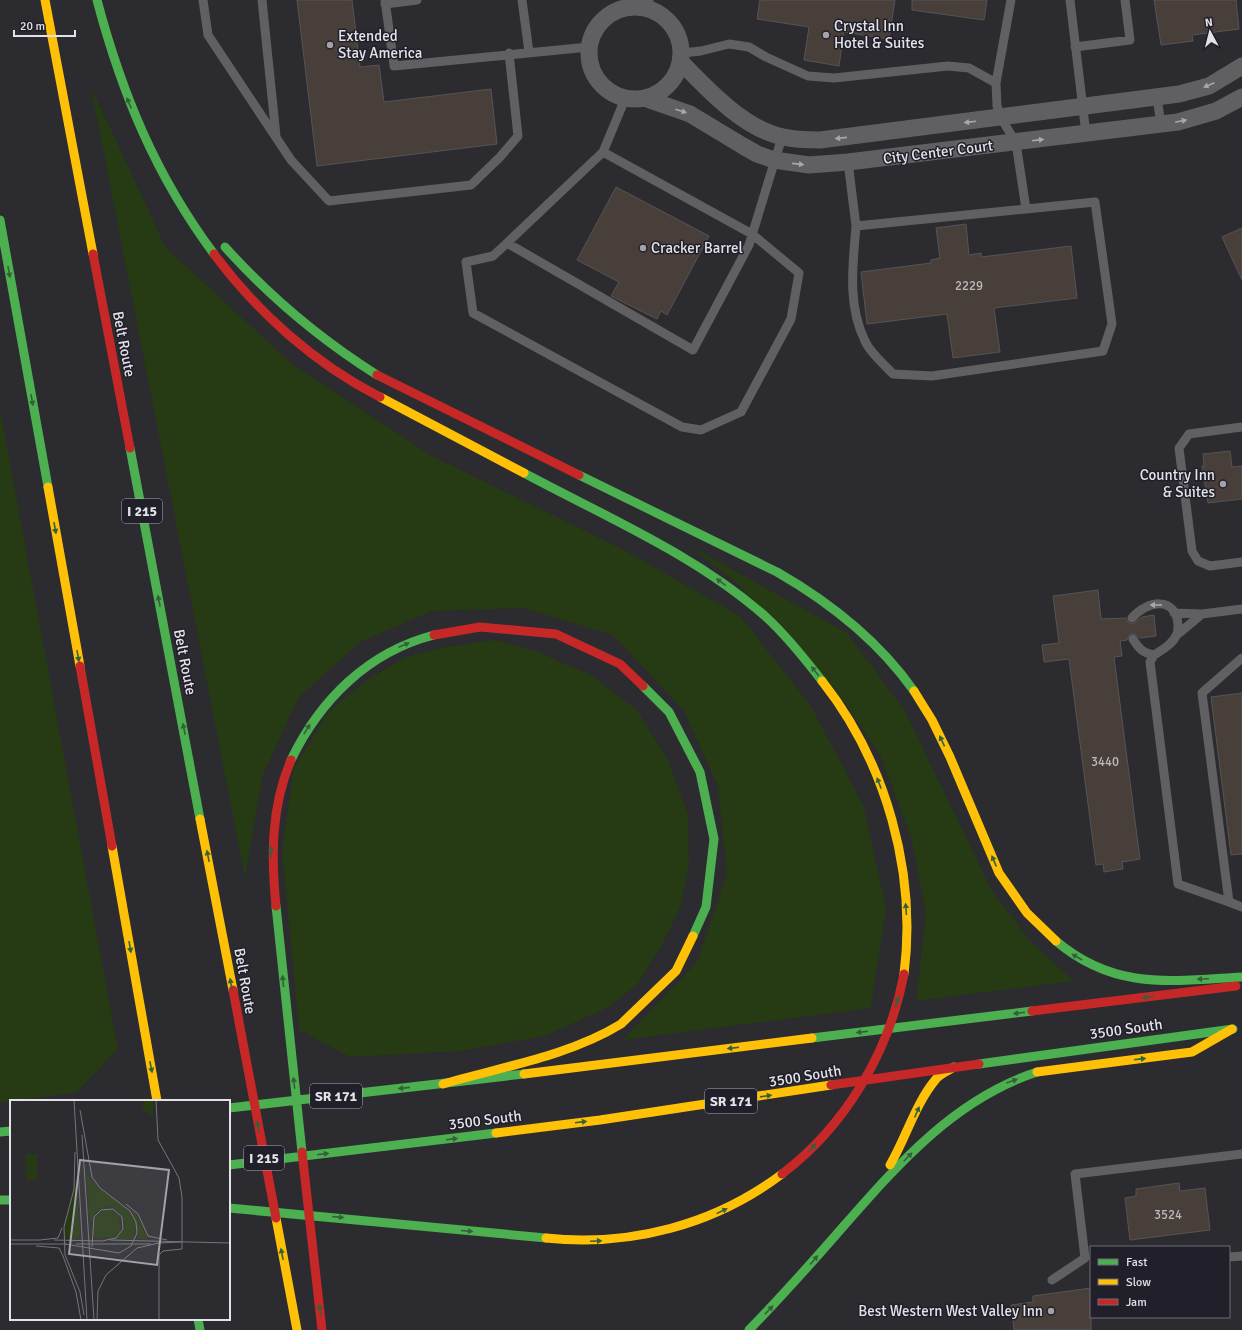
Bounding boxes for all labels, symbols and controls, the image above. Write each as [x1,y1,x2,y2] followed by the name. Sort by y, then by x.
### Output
[14,12,75,38] scale bar
[1190,12,1230,52] north arrow
[1204,16,1213,29] text: N
[834,17,925,52] place label: Crystal Inn Hotel & Suites
[20,19,45,34] text: 20 m
[338,27,422,62] place label: Extended Stay America
[821,30,831,40] marker: Crystal Inn Hotel & Suites
[325,40,335,50] marker: Extended Stay America
[1202,83,1214,89] one-way arrow
[125,96,131,108] one-way arrow
[675,108,687,114] one-way arrow
[1175,118,1187,124] one-way arrow
[964,119,976,125] one-way arrow
[835,135,847,141] one-way arrow
[882,136,994,168] street label: City Center Court
[1032,137,1044,143] one-way arrow
[792,160,804,167] one-way arrow
[651,239,743,257] place label: Cracker Barrel
[638,243,648,253] marker: Cracker Barrel
[7,266,13,278] one-way arrow
[955,278,983,294] house number: 2229
[109,310,139,378] street label: Belt Route
[29,394,35,406] one-way arrow
[1140,466,1215,501] place label: Country Inn & Suites
[1218,479,1228,489] marker: Country Inn & Suites
[122,499,162,523] road number: I 215
[52,522,58,534] one-way arrow
[715,578,726,586] one-way arrow
[156,595,162,607] one-way arrow
[1150,601,1162,608] one-way arrow
[170,628,200,696] street label: Belt Route
[398,642,410,649] one-way arrow
[75,650,81,662] one-way arrow
[811,665,819,676] one-way arrow
[180,723,186,735] one-way arrow
[303,724,311,734] one-way arrow
[939,736,945,747] one-way arrow
[1091,754,1119,770] house number: 3440
[876,776,882,788] one-way arrow
[268,846,275,858] one-way arrow
[205,850,211,863] one-way arrow
[990,854,996,866] one-way arrow
[903,903,910,915] one-way arrow
[127,941,133,953] one-way arrow
[230,947,260,1015] street label: Belt Route
[1072,954,1083,961] one-way arrow
[280,975,286,987] one-way arrow
[1196,976,1209,982] one-way arrow
[228,978,234,990] one-way arrow
[1142,994,1154,1000] one-way arrow
[894,995,900,1007] one-way arrow
[1013,1010,1025,1016] one-way arrow
[1088,1015,1164,1043] street label: 3500 South
[856,1029,868,1035] one-way arrow
[727,1045,739,1051] one-way arrow
[1134,1056,1146,1062] one-way arrow
[148,1061,154,1073] one-way arrow
[767,1061,843,1091] street label: 3500 South
[291,1077,297,1090] one-way arrow
[1007,1077,1019,1083] one-way arrow
[310,1084,362,1108] road number: SR 171
[398,1085,410,1092] one-way arrow
[705,1089,757,1113] road number: SR 171
[759,1093,772,1099] one-way arrow
[10,1100,230,1320] inset map
[914,1106,920,1117] one-way arrow
[447,1107,523,1133] street label: 3500 South
[575,1119,587,1125] one-way arrow
[255,1120,261,1133] one-way arrow
[446,1136,458,1142] one-way arrow
[807,1143,817,1153] one-way arrow
[244,1146,284,1170] road number: I 215
[317,1151,329,1157] one-way arrow
[904,1152,913,1162] one-way arrow
[1154,1207,1182,1223] house number: 3524
[716,1208,728,1214] one-way arrow
[332,1214,344,1220] one-way arrow
[461,1228,473,1234] one-way arrow
[590,1237,602,1244] one-way arrow
[1090,1246,1230,1318] legend
[279,1248,285,1260] one-way arrow
[810,1255,819,1265] one-way arrow
[1126,1255,1147,1270] text: Fast
[1126,1275,1151,1290] text: Slow
[1126,1295,1147,1310] text: Jam
[858,1302,1043,1320] place label: Best Western West Valley Inn
[317,1304,323,1316] one-way arrow
[764,1305,774,1315] one-way arrow
[1046,1306,1056,1316] marker: Best Western West Valley Inn

